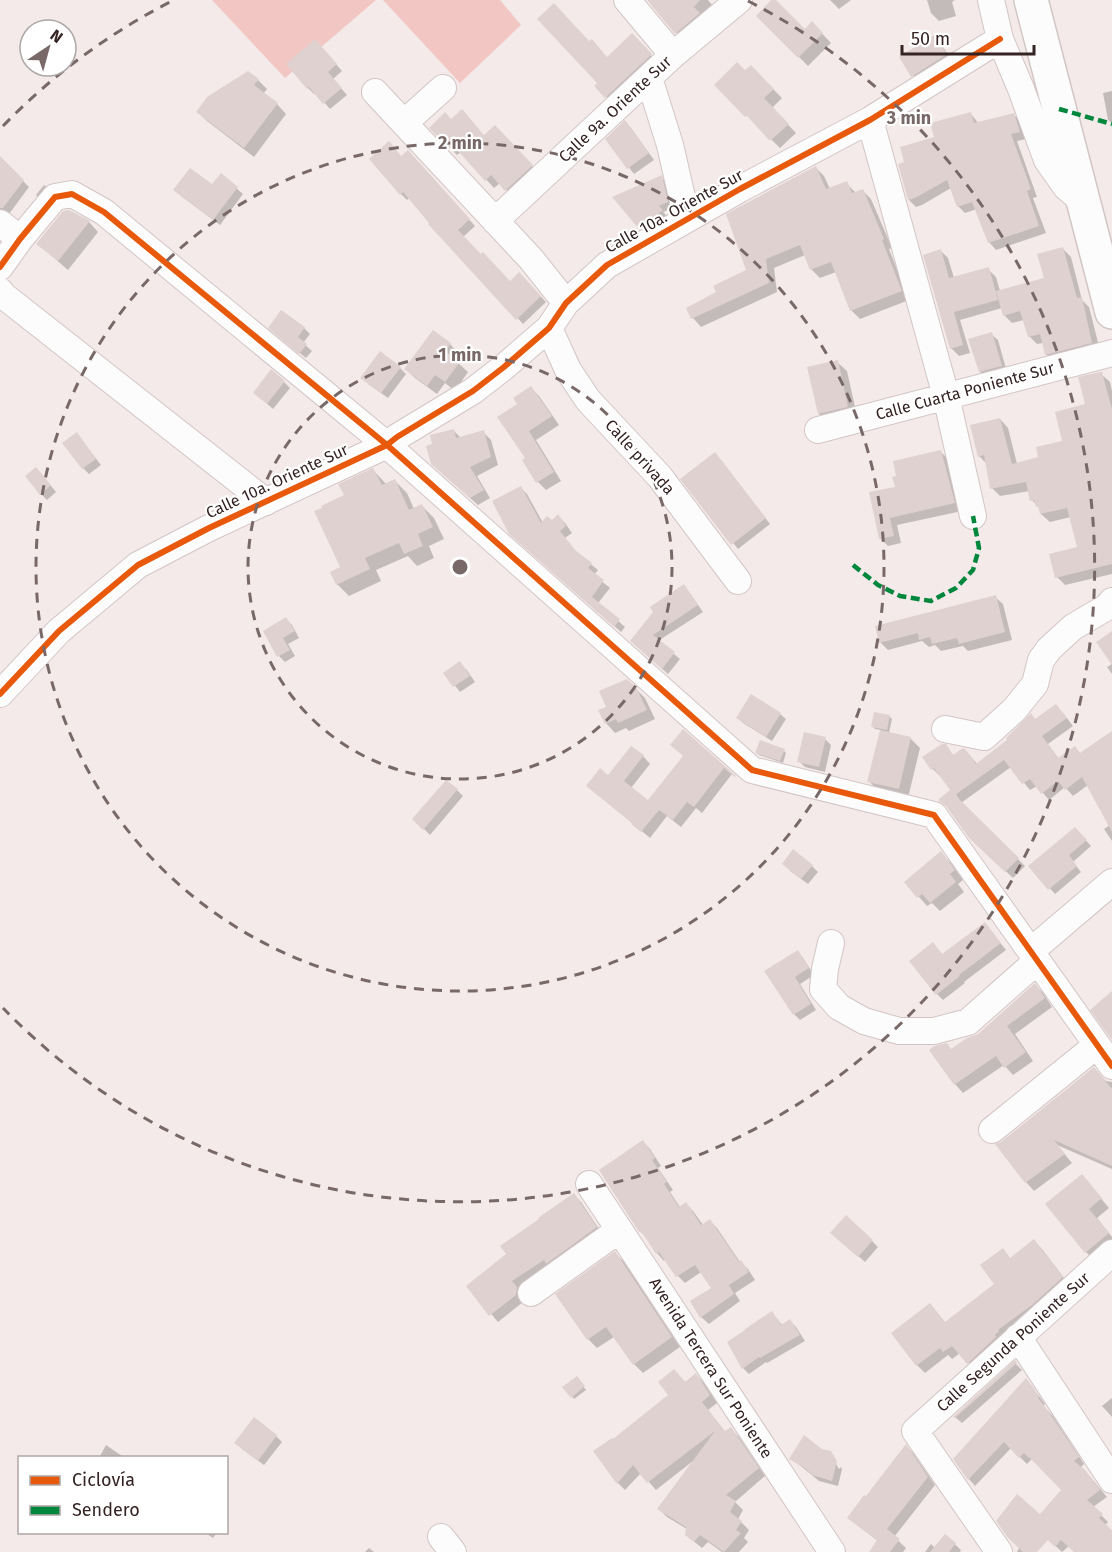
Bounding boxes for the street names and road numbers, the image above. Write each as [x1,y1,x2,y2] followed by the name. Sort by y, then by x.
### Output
[555,51,676,166] street label: Calle 9a. Oriente Sur
[602,165,747,257] street label: Calle 10a. Oriente Sur
[874,358,1057,424] street label: Calle Cuarta Poniente Sur
[601,416,679,498] street label: Calle privada
[203,439,352,522] street label: Calle 10a. Oriente Sur
[933,1268,1094,1416] street label: Calle Segunda Poniente Sur
[645,1274,777,1462] street label: Avenida Tercera Sur Poniente

